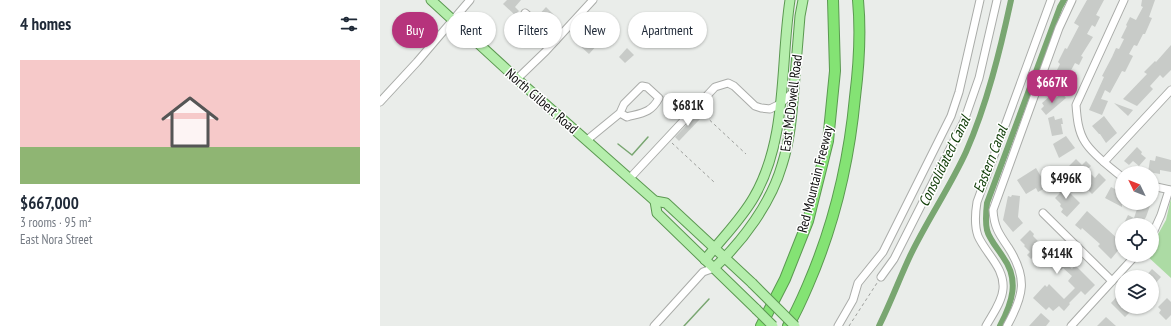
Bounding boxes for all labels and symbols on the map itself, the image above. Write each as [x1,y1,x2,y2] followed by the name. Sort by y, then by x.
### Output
[776,53,806,153] street label: East McDowell Road
[502,64,582,138] street label: North Gilbert Road
[1024,70,1080,104] pin: $667K
[660,93,716,127] pin: $681K
[914,111,975,210] water label: Consolidated Canal
[969,121,1012,195] water label: Eastern Canal
[793,123,837,234] street label: Red Mountain Freeway
[1038,166,1094,200] pin: $496K
[1115,166,1159,210] north arrow
[1029,241,1085,275] pin: $414K

